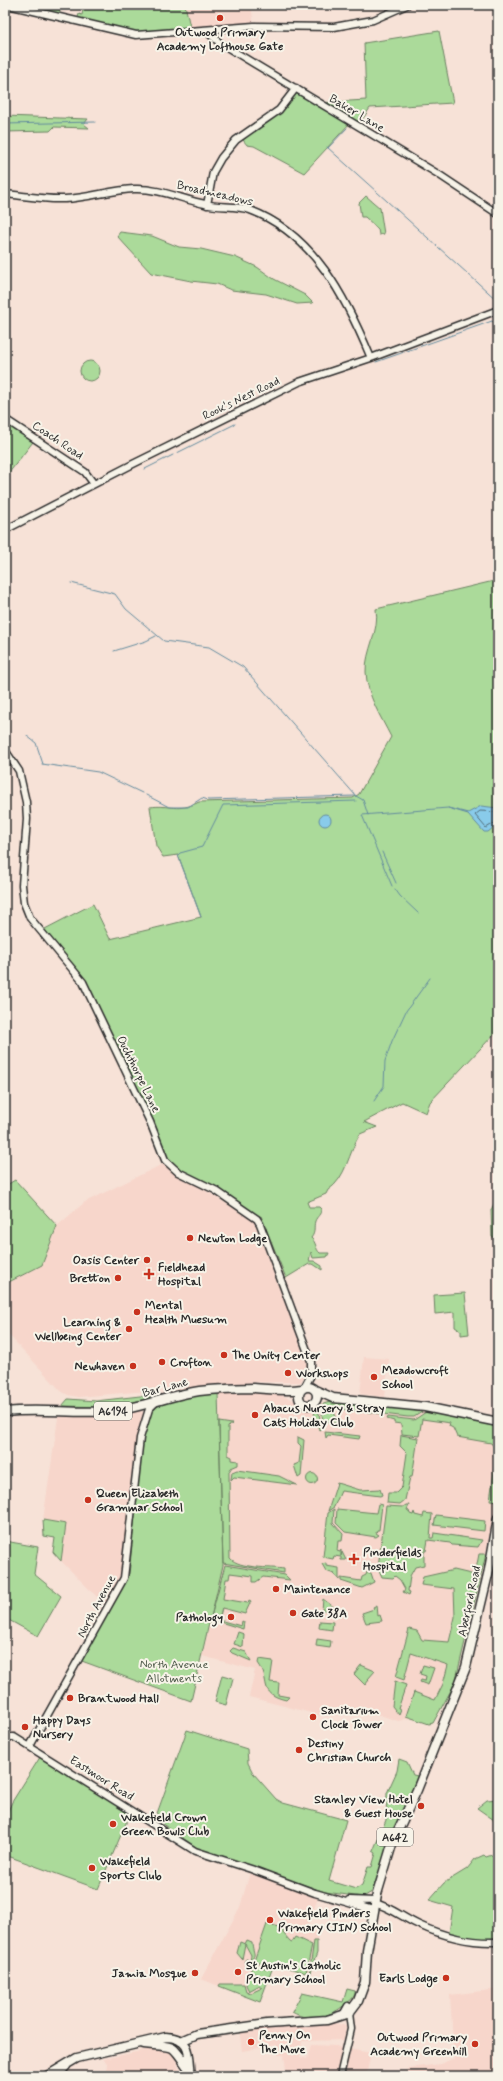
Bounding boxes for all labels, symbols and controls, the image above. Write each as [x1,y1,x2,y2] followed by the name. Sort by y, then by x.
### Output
[215,13,225,23] marker: Outwood Primary Academy Lofthouse Gate
[157,25,284,55] place label: Outwood Primary Academy Lofthouse Gate
[326,91,387,137] street label: Baker Lane
[175,177,255,211] street label: Broadmeadows
[200,373,283,425] street label: Rook's Nest Road
[29,418,86,464] street label: Coach Road
[113,1033,164,1116] street label: Ouchthorpe Lane
[198,1231,267,1247] place label: Newton Lodge
[185,1233,195,1243] marker: Newton Lodge
[73,1253,139,1269] place label: Oasis Center
[142,1255,152,1265] marker: Oasis Center
[158,1260,205,1290] place label: Fieldhead Hospital
[143,1268,155,1280] marker: Fieldhead Hospital
[70,1271,110,1287] place label: Bretton
[113,1273,123,1283] marker: Bretton
[145,1298,227,1328] place label: Mental Health Muesum
[132,1307,142,1317] marker: Mental Health Muesum
[34,1315,121,1346] place label: Learning & Wellbeing Center
[124,1324,134,1334] marker: Learning & Wellbeing Center
[232,1348,320,1364] place label: The Unity Center
[219,1350,229,1360] marker: The Unity Center
[170,1355,213,1371] place label: Crofton
[157,1357,167,1367] marker: Crofton
[75,1359,125,1375] place label: Newhaven
[128,1361,138,1371] marker: Newhaven
[382,1363,449,1393] place label: Meadowcroft School
[295,1366,349,1382] place label: Workshops
[283,1368,293,1378] marker: Workshops
[369,1372,379,1382] marker: Meadowcroft School
[141,1374,190,1402] street label: Bar Lane
[263,1401,385,1431] place label: Abacus Nursery & Stray Cats Holiday Club
[94,1402,132,1420] road number: A6194
[250,1410,260,1420] marker: Abacus Nursery & Stray Cats Holiday Club
[96,1486,183,1516] place label: Queen Elizabeth Grammar School
[83,1495,93,1505] marker: Queen Elizabeth Grammar School
[363,1545,422,1575] place label: Pinderfields Hospital
[348,1553,360,1565] marker: Pinderfields Hospital
[455,1564,486,1638] street label: Aberford Road
[74,1572,120,1641] street label: North Avenue
[284,1582,351,1598] place label: Maintenance
[271,1584,281,1594] marker: Maintenance
[301,1606,347,1622] place label: Gate 38A
[288,1608,298,1618] marker: Gate 38A
[176,1610,223,1627] place label: Pathology
[226,1612,236,1622] marker: Pathology
[140,1657,208,1687] park label: North Avenue Allotments
[78,1691,159,1707] place label: Brantwood Hall
[65,1693,75,1703] marker: Brantwood Hall
[321,1703,382,1733] place label: Sanitarium Clock Tower
[308,1712,318,1722] marker: Sanitarium Clock Tower
[33,1713,91,1743] place label: Happy Days Nursery
[20,1722,30,1732] marker: Happy Days Nursery
[307,1736,392,1766] place label: Destiny Christian Church
[294,1745,304,1755] marker: Destiny Christian Church
[66,1753,137,1805] street label: Eastmoor Road
[314,1792,413,1822] place label: Stanley View Hotel & Guest House
[416,1801,426,1811] marker: Stanley View Hotel & Guest House
[120,1810,209,1840] place label: Wakefield Crown Green Bowls Club
[108,1819,118,1829] marker: Wakefield Crown Green Bowls Club
[377,1828,413,1846] road number: A642
[99,1854,162,1884] place label: Wakefield Sports Club
[87,1863,97,1873] marker: Wakefield Sports Club
[277,1906,391,1936] place label: Wakefield Pinders Primary (JIN) School
[265,1915,275,1925] marker: Wakefield Pinders Primary (JIN) School
[246,1958,341,1988] place label: St Austin's Catholic Primary School
[112,1966,187,1982] place label: Jamia Mosque
[233,1967,243,1977] marker: St Austin's Catholic Primary School
[190,1968,200,1978] marker: Jamia Mosque
[379,1971,439,1988] place label: Earls Lodge
[441,1973,451,1983] marker: Earls Lodge
[259,2028,311,2058] place label: Penny On The Move
[370,2030,467,2060] place label: Outwood Primary Academy Greenhill
[246,2037,256,2047] marker: Penny On The Move
[470,2039,480,2049] marker: Outwood Primary Academy Greenhill

